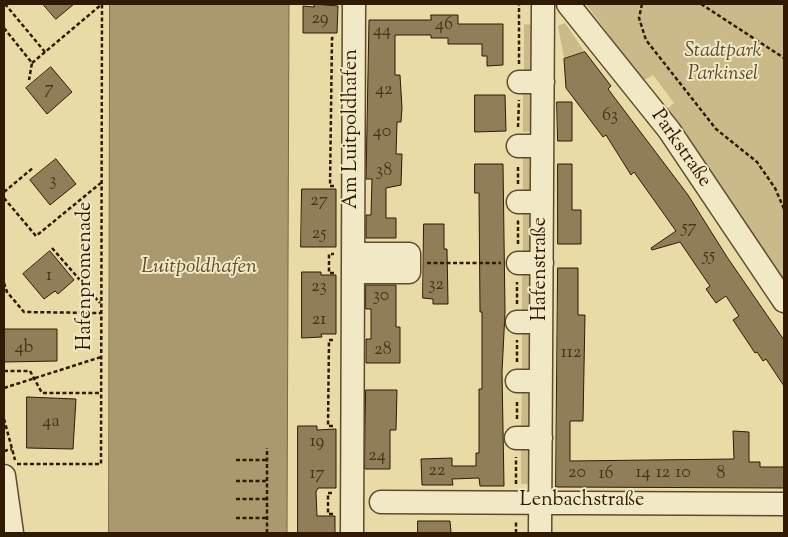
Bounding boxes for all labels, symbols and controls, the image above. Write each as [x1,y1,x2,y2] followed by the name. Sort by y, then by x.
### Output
[311,9,329,31] house number: 29
[435,15,453,37] house number: 46
[373,21,391,43] house number: 44
[684,41,762,88] park label: Stadtpark Parkinsel
[341,49,365,209] street label: Am Luitpoldhafen
[44,79,54,101] house number: 7
[375,80,393,102] house number: 42
[644,105,716,193] street label: Parkstraße
[602,106,618,128] house number: 63
[373,122,391,144] house number: 40
[376,161,392,183] house number: 38
[49,171,57,193] house number: 3
[310,191,328,213] house number: 27
[75,202,99,350] street label: Hafenpromenade
[530,217,554,321] street label: Hafenstraße
[681,218,697,240] house number: 57
[312,224,326,246] house number: 25
[703,246,715,268] house number: 55
[141,255,257,281] water label: Luitpoldhafen
[46,266,52,288] house number: 1
[428,275,444,297] house number: 32
[311,277,327,299] house number: 23
[373,286,389,308] house number: 30
[312,310,326,332] house number: 21
[15,338,33,360] house number: 4b
[374,340,392,362] house number: 28
[561,343,581,365] house number: 112
[42,412,60,434] house number: 4a
[310,432,324,454] house number: 19
[368,446,386,468] house number: 24
[429,461,445,483] house number: 22
[568,463,586,485] house number: 20
[635,463,651,485] house number: 14
[656,463,670,485] house number: 12
[675,463,691,485] house number: 10
[309,464,325,486] house number: 17
[598,464,614,486] house number: 16
[717,464,725,486] house number: 8
[520,490,644,514] street label: Lenbachstraße

